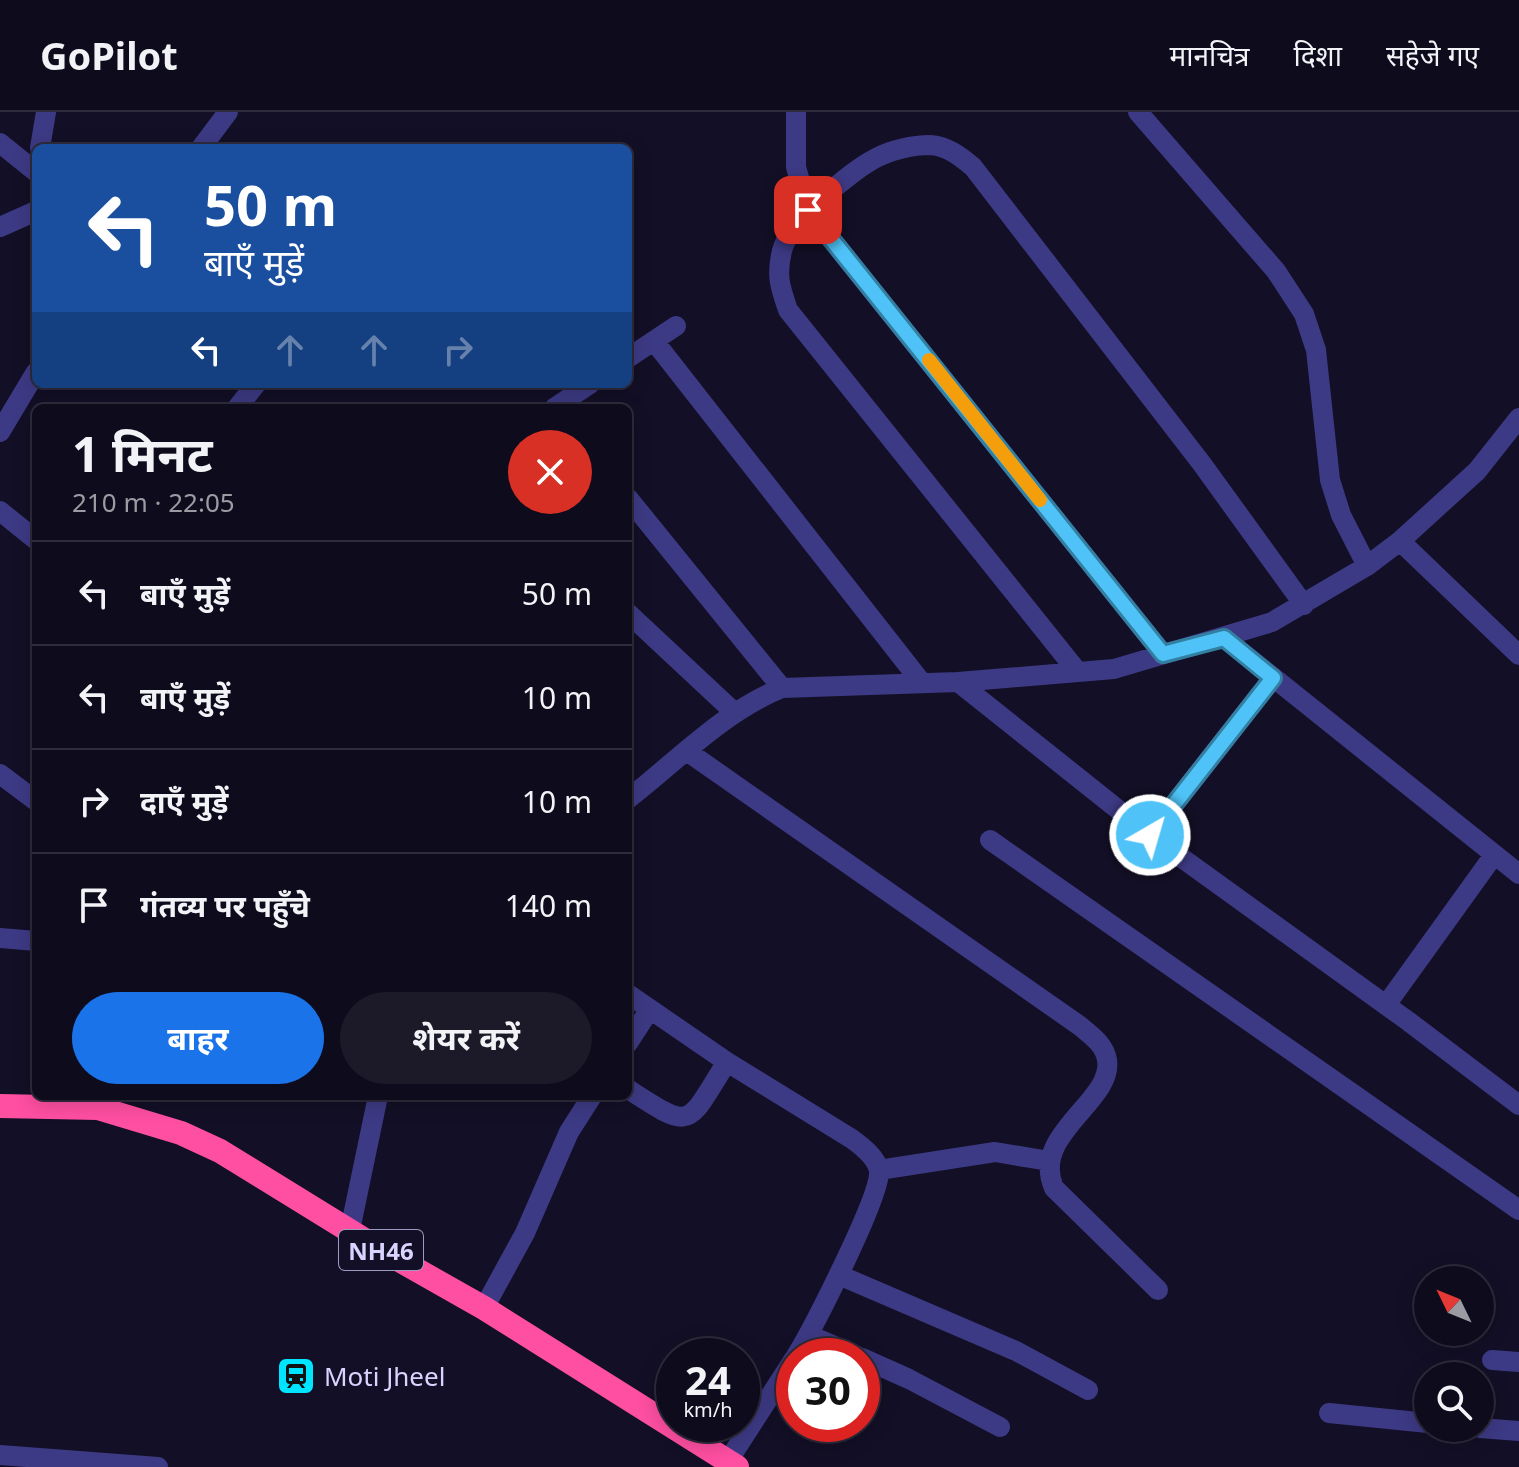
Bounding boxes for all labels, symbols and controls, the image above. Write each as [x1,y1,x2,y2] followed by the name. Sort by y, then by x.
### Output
[40,29,178,81] text: GoPilot
[1169,36,1249,74] text: मानचित्र
[1293,36,1342,74] text: दिशा
[1386,36,1479,74] text: सहेजे गए
[204,166,337,242] text: 50 m
[72,176,176,280] icon: left
[774,176,842,244] pin
[786,188,830,232] icon: arrive
[204,238,304,287] text: बाएँ मुड़ें
[184,328,228,372] icon: left
[268,328,312,372] icon: ahead
[352,328,396,372] icon: ahead
[436,328,480,372] icon: right
[72,421,213,486] text: 1 मिनट
[508,430,592,514] button: close
[72,484,235,520] text: 210 m · 22:05
[72,571,116,615] icon: left
[140,573,230,614] text: बाएँ मुड़ें
[522,573,592,614] text: 50 m
[72,675,116,719] icon: left
[140,677,230,718] text: बाएँ मुड़ें
[522,677,592,718] text: 10 m
[72,779,116,823] icon: right
[140,781,228,822] text: दाएँ मुड़ें
[522,781,592,822] text: 10 m
[1108,793,1192,877] position arrow
[72,883,116,927] icon: arrive
[140,885,310,926] text: गंतव्य पर पहुँचे
[505,885,592,926] text: 140 m
[72,992,324,1084] button: बाहर
[340,992,592,1084] button: शेयर करें
[339,1230,423,1270] road number: NH46
[1414,1266,1494,1346] north arrow
[1414,1266,1494,1442] map controls
[776,1338,880,1442] speed limit sign: 30
[685,1352,731,1407] text: 24
[275,1355,317,1397] station icon: Moti Jheel
[324,1358,445,1394] place label: Moti Jheel
[1414,1362,1494,1442] button: search
[683,1396,733,1423] text: km/h

